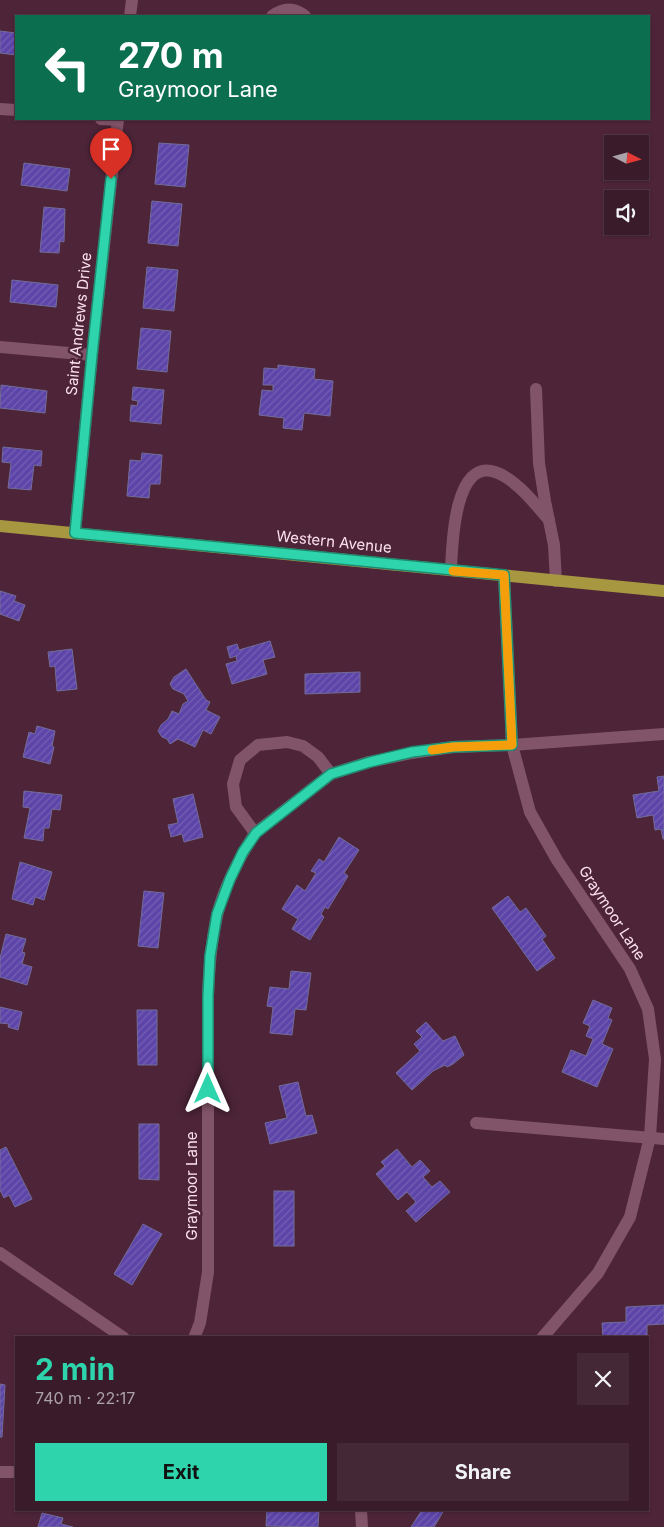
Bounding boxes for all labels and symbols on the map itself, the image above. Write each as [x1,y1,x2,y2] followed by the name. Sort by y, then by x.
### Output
[90,128,132,179] pin
[604,135,649,180] north arrow
[62,252,95,396] street label: Saint Andrews Drive
[275,526,393,557] street label: Western Avenue
[575,862,650,964] street label: Graymoor Lane
[181,1062,233,1114] position arrow
[182,1132,201,1240] street label: Graymoor Lane

